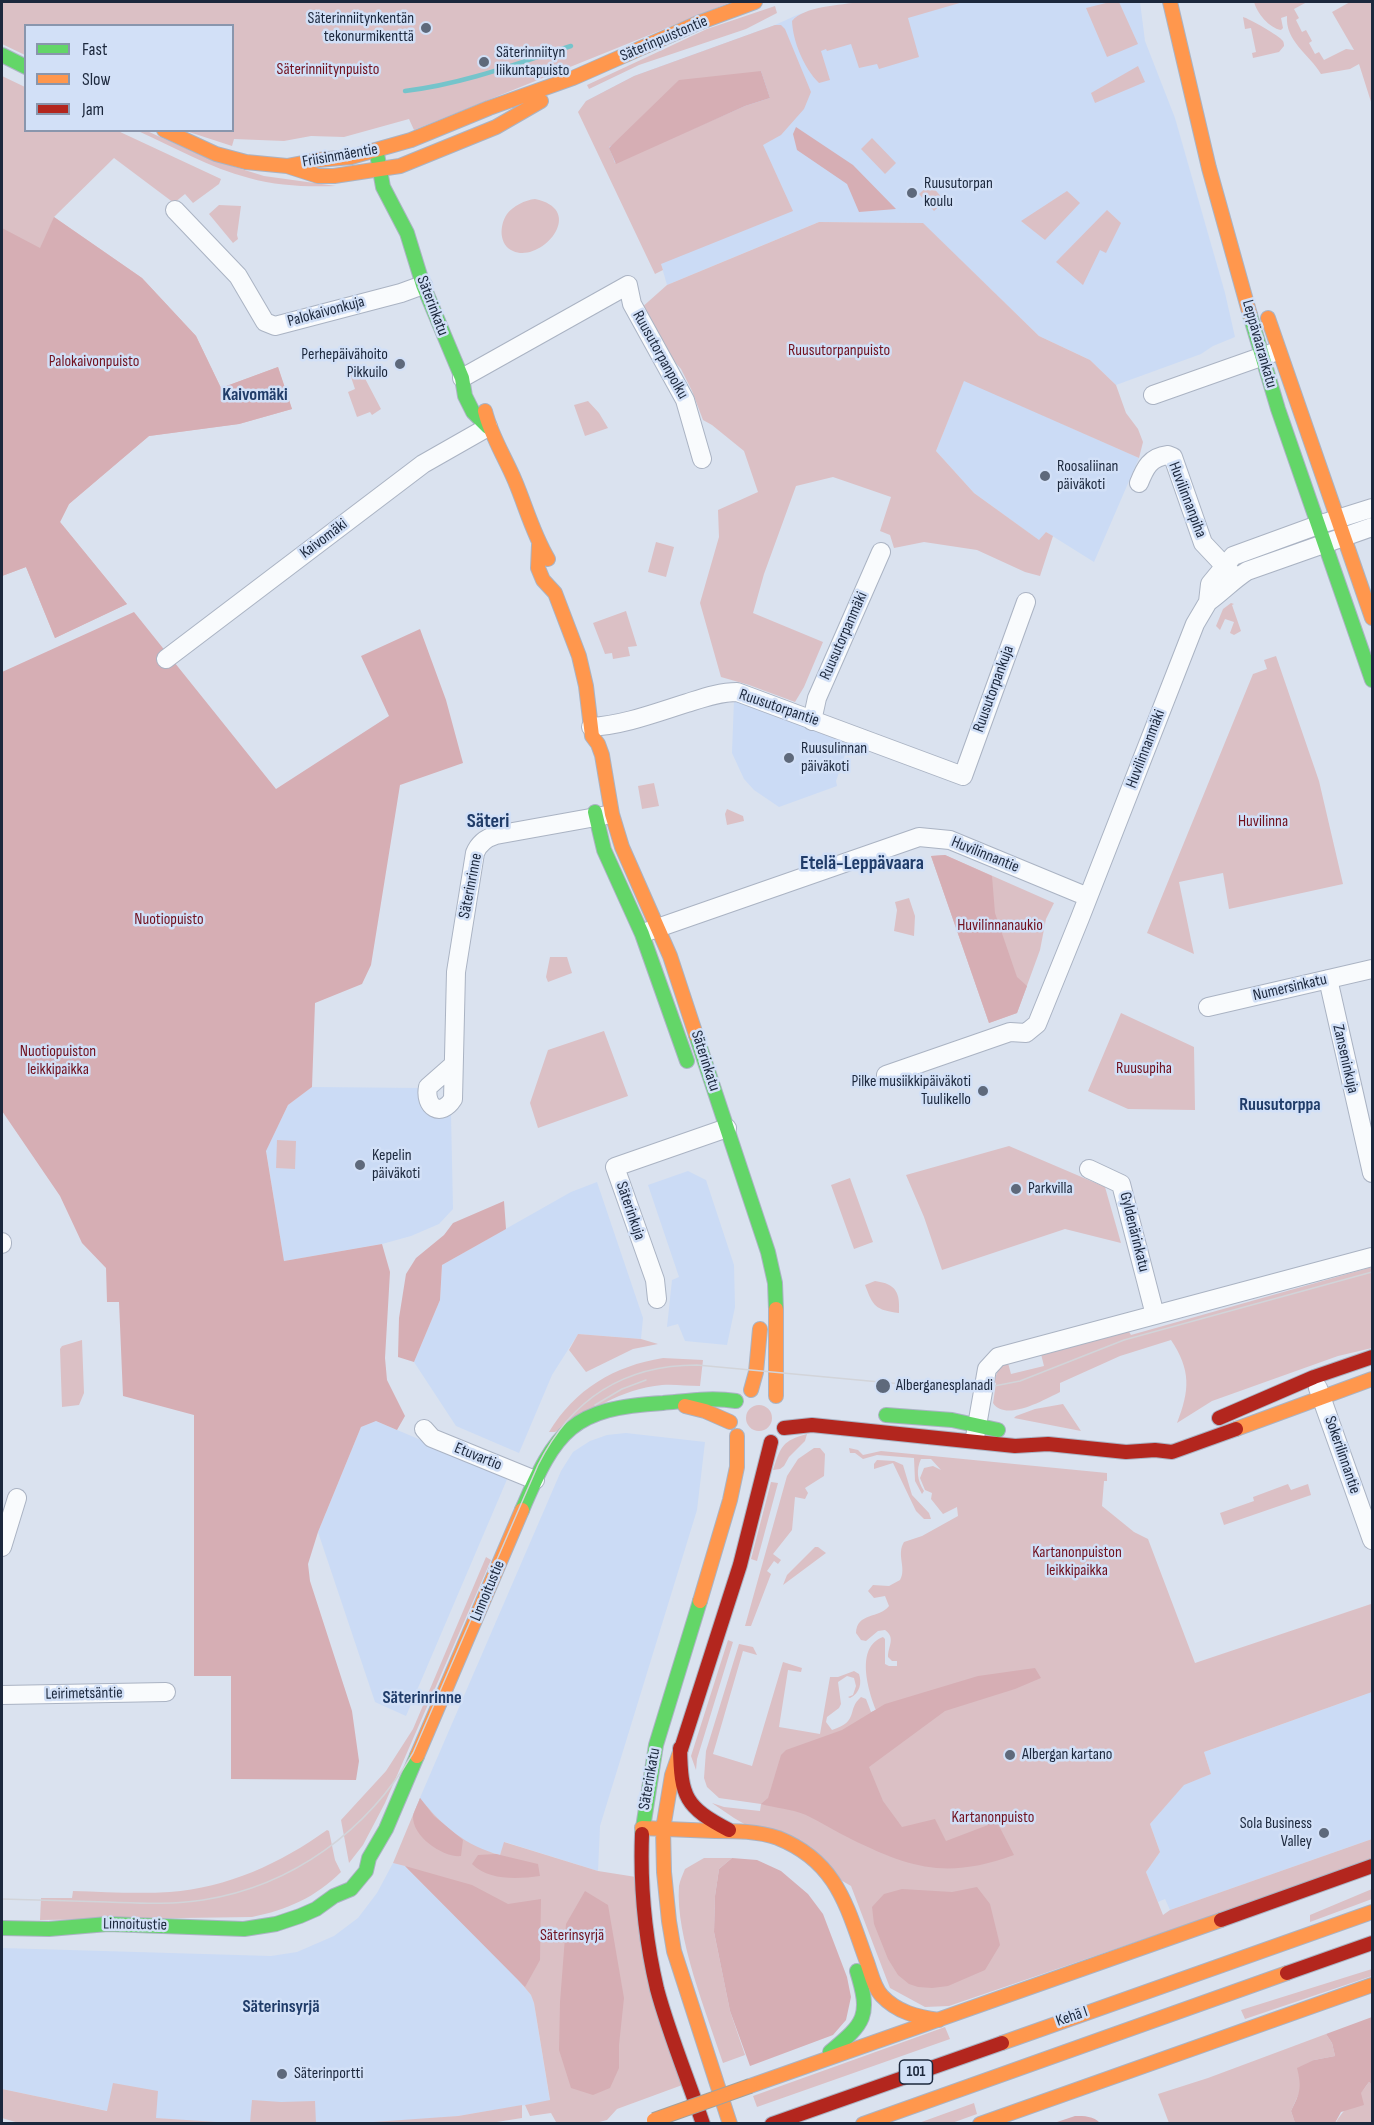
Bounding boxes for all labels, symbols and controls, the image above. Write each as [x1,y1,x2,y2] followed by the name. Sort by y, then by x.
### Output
[308,9,414,47] place label: Säterinniitynkentän tekonurmikenttä
[617,12,711,66] street label: Säterinpuistontie
[419,21,433,35] marker: Säterinniitynkentän tekonurmikenttä
[24,24,234,132] legend
[82,39,107,60] text: Fast
[496,43,569,81] place label: Säterinniityn liikuntapuisto
[477,55,491,69] marker: Säterinniityn liikuntapuisto
[277,60,379,80] park label: Säterinniitynpuisto
[82,69,111,90] text: Slow
[82,99,104,120] text: Jam
[301,140,379,172] street label: Friisinmäentie
[924,174,993,212] place label: Ruusutorpan koulu
[905,186,919,200] marker: Ruusutorpan koulu
[412,273,452,339] street label: Säterinkatu
[285,293,367,331] street label: Palokaivonkuja
[1237,298,1281,390] street label: Leppävaarankatu
[628,308,692,402] street label: Ruusutorpanpolku
[788,341,890,361] park label: Ruusutorpanpuisto
[301,345,388,383] place label: Perhepäivähoito Pikkuilo
[49,352,139,372] park label: Palokaivonpuisto
[393,357,407,371] marker: Perhepäivähoito Pikkuilo
[222,384,288,406] district label: Kaivomäki
[1057,457,1118,495] place label: Roosaliinan päiväkoti
[1164,459,1210,541] street label: Huvilinnanpiha
[1038,469,1052,483] marker: Roosaliinan päiväkoti
[296,515,352,563] street label: Kaivomäki
[816,589,872,683] street label: Ruusutorpanmäki
[969,643,1019,735] street label: Ruusutorpankuja
[737,685,821,731] street label: Ruusutorpantie
[1122,707,1170,791] street label: Huvilinnanmäki
[801,739,867,777] place label: Ruusulinnan päiväkoti
[782,751,796,765] marker: Ruusulinnan päiväkoti
[467,810,509,834] district label: Säteri
[1238,812,1288,832] park label: Huvilinna
[948,833,1022,877] street label: Huvilinnantie
[455,852,487,920] street label: Säterinrinne
[800,852,924,876] district label: Etelä-Leppävaara
[134,910,204,930] park label: Nuotiopuisto
[957,916,1043,936] park label: Huvilinnanaukio
[1251,970,1329,1006] street label: Numersinkatu
[1328,1023,1362,1095] street label: Zanseninkuja
[686,1028,724,1094] street label: Säterinkatu
[20,1042,96,1080] park label: Nuotiopuiston leikkipaikka
[1116,1059,1172,1079] park label: Ruusupiha
[851,1072,971,1110] place label: Pilke musiikkipäiväkoti Tuulikello
[976,1084,990,1098] marker: Pilke musiikkipäiväkoti Tuulikello
[1239,1094,1321,1116] district label: Ruusutorppa
[372,1146,420,1184] place label: Kepelin päiväkoti
[353,1158,367,1172] marker: Kepelin päiväkoti
[611,1179,649,1243] street label: Säterinkuja
[1028,1179,1073,1199] place label: Parkvilla
[1009,1182,1023,1196] marker: Parkvilla
[1115,1190,1153,1274] street label: Gyldenärinkatu
[896,1376,993,1396] place label: Alberganesplanadi
[874,1377,892,1395] marker: Alberganesplanadi
[1320,1414,1364,1496] street label: Sokerilinnantie
[451,1439,505,1475] street label: Etuvartio
[1032,1543,1122,1581] park label: Kartanonpuiston leikkipaikka
[467,1558,509,1624] street label: Linnoitustie
[45,1684,123,1704] street label: Leirimetsäntie
[382,1687,462,1709] district label: Säterinrinne
[1022,1745,1112,1765] place label: Albergan kartano
[635,1747,665,1811] street label: Säterinkatu
[1003,1748,1017,1762] marker: Albergan kartano
[952,1808,1034,1828] park label: Kartanonpuisto
[1240,1814,1312,1852] place label: Sola Business Valley
[1317,1826,1331,1840] marker: Sola Business Valley
[103,1915,167,1935] street label: Linnoitustie
[540,1926,604,1946] park label: Säterinsyrjä
[242,1996,320,2018] district label: Säterinsyrjä
[1054,2003,1090,2031] street label: Kehä I
[900,2060,932,2084] road number: 101
[294,2064,363,2084] place label: Säterinportti
[275,2067,289,2081] marker: Säterinportti

